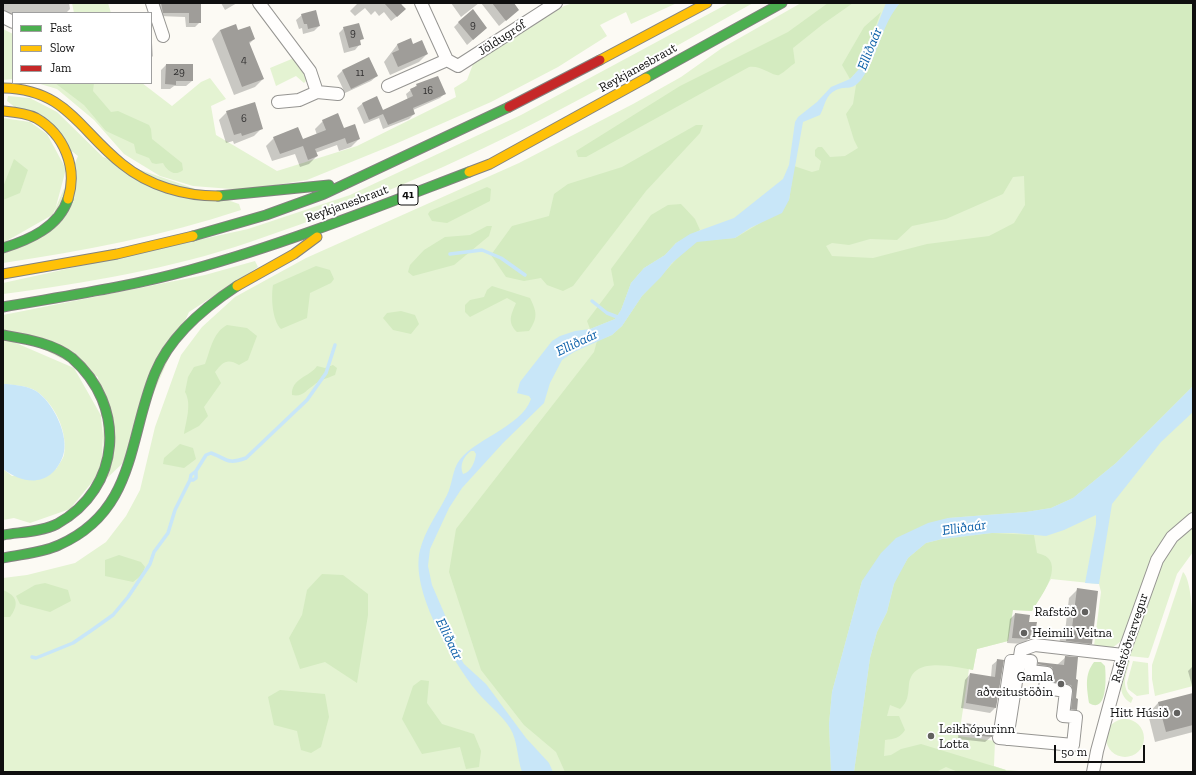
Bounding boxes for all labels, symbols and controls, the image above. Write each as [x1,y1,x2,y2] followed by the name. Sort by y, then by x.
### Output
[12,12,152,84] legend
[475,17,529,59] street label: Jöldugróf
[470,18,476,32] house number: 9
[50,21,72,35] text: Fast
[854,25,886,73] water label: Elliðaár
[350,26,356,40] house number: 9
[596,40,680,96] street label: Reykjanesbraut
[50,41,75,55] text: Slow
[241,53,247,67] house number: 4
[50,61,71,75] text: Jam
[173,65,185,79] house number: 29
[356,66,364,80] house number: 11
[423,84,433,98] house number: 16
[241,112,247,126] house number: 6
[304,182,390,226] street label: Reykjanesbraut
[398,185,418,205] road number: 41
[553,326,601,360] water label: Elliðaár
[941,517,987,539] water label: Elliðaár
[1108,591,1152,685] street label: Rafstöðvarvegur
[1035,604,1077,620] place label: Rafstöð
[1080,607,1090,617] marker: Rafstöð
[432,616,466,662] water label: Elliðaár
[1032,625,1112,641] place label: Heimili Veitna
[1019,628,1029,638] marker: Heimili Veitna
[977,669,1053,700] place label: Gamla aðveitustöðin
[1056,679,1066,689] marker: Gamla aðveitustöðin
[1110,705,1169,721] place label: Hitt Húsið
[1172,708,1182,718] marker: Hitt Húsið
[939,721,1015,752] place label: Leikhópurinn Lotta
[926,731,936,741] marker: Leikhópurinn Lotta
[1056,737,1147,763] scale bar
[1061,745,1087,759] text: 50 m

